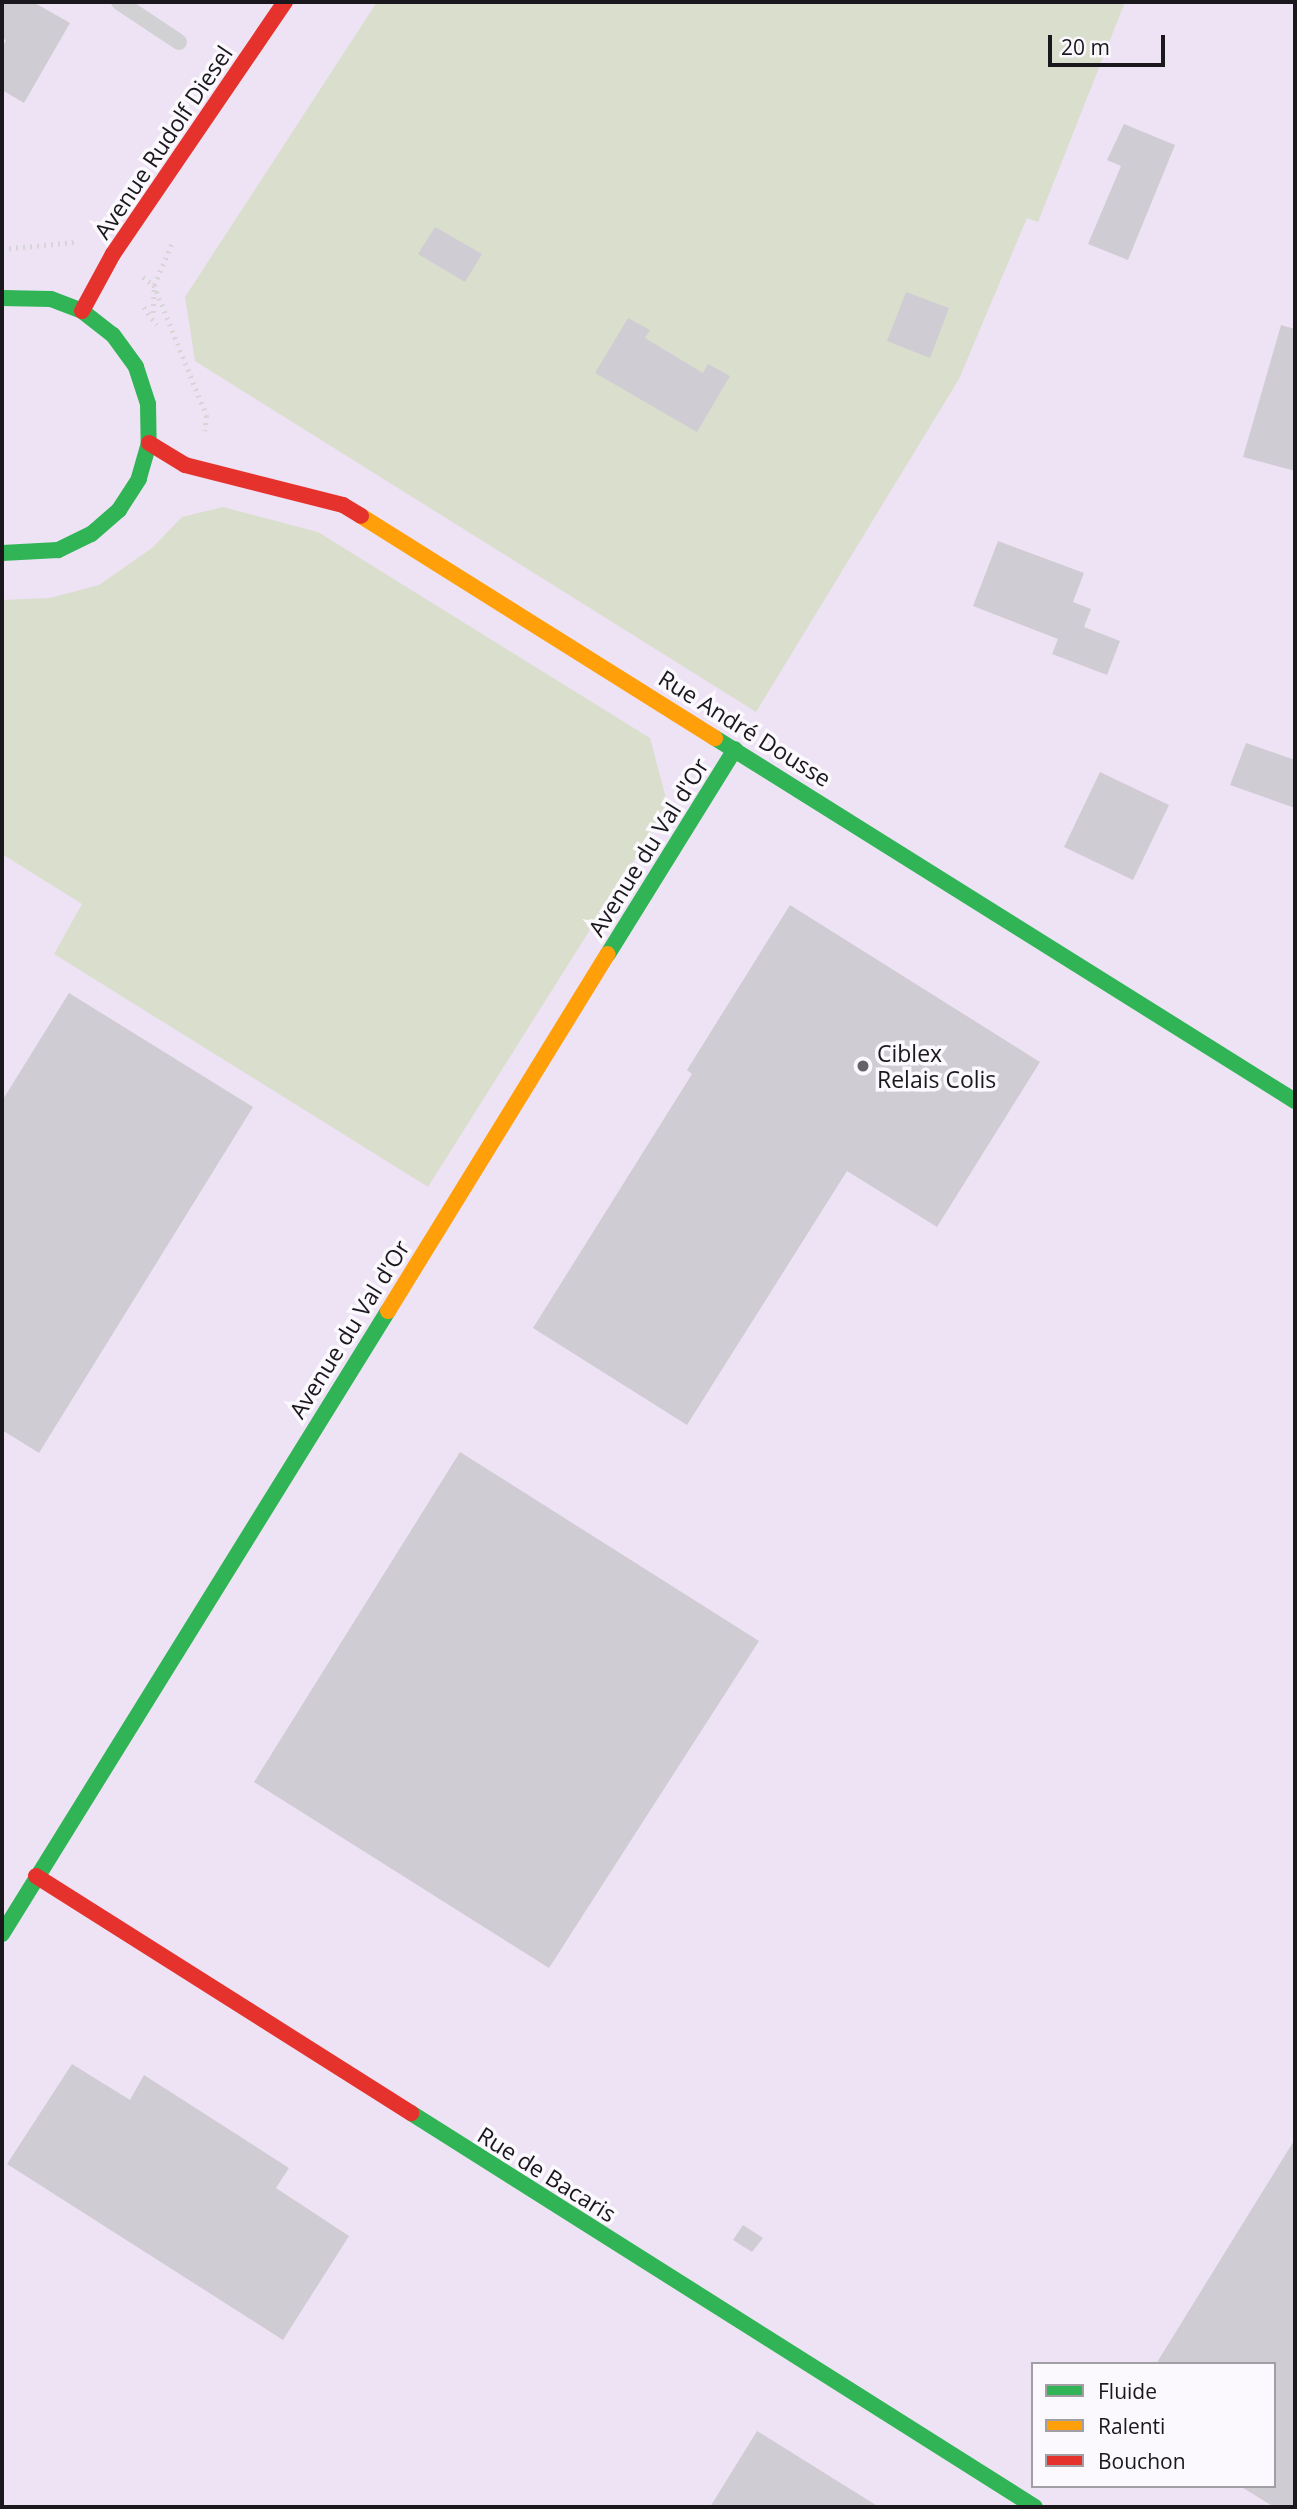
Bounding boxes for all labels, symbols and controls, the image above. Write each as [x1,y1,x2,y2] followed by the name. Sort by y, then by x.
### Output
[1052,21,1169,65] scale bar
[1061,33,1110,61] text: 20 m
[88,40,238,244] street label: Avenue Rudolf Diesel
[654,664,836,792] street label: Rue André Dousse
[582,753,714,941] street label: Avenue du Val d'Or
[877,1039,996,1093] place label: Ciblex Relais Colis
[855,1058,871,1074] marker: Ciblex Relais Colis
[283,1235,415,1423] street label: Avenue du Val d'Or
[473,2120,621,2228] street label: Rue de Bacaris
[1031,2362,1276,2488] legend
[1098,2377,1157,2405] text: Fluide
[1098,2412,1165,2440] text: Ralenti
[1098,2447,1186,2475] text: Bouchon

